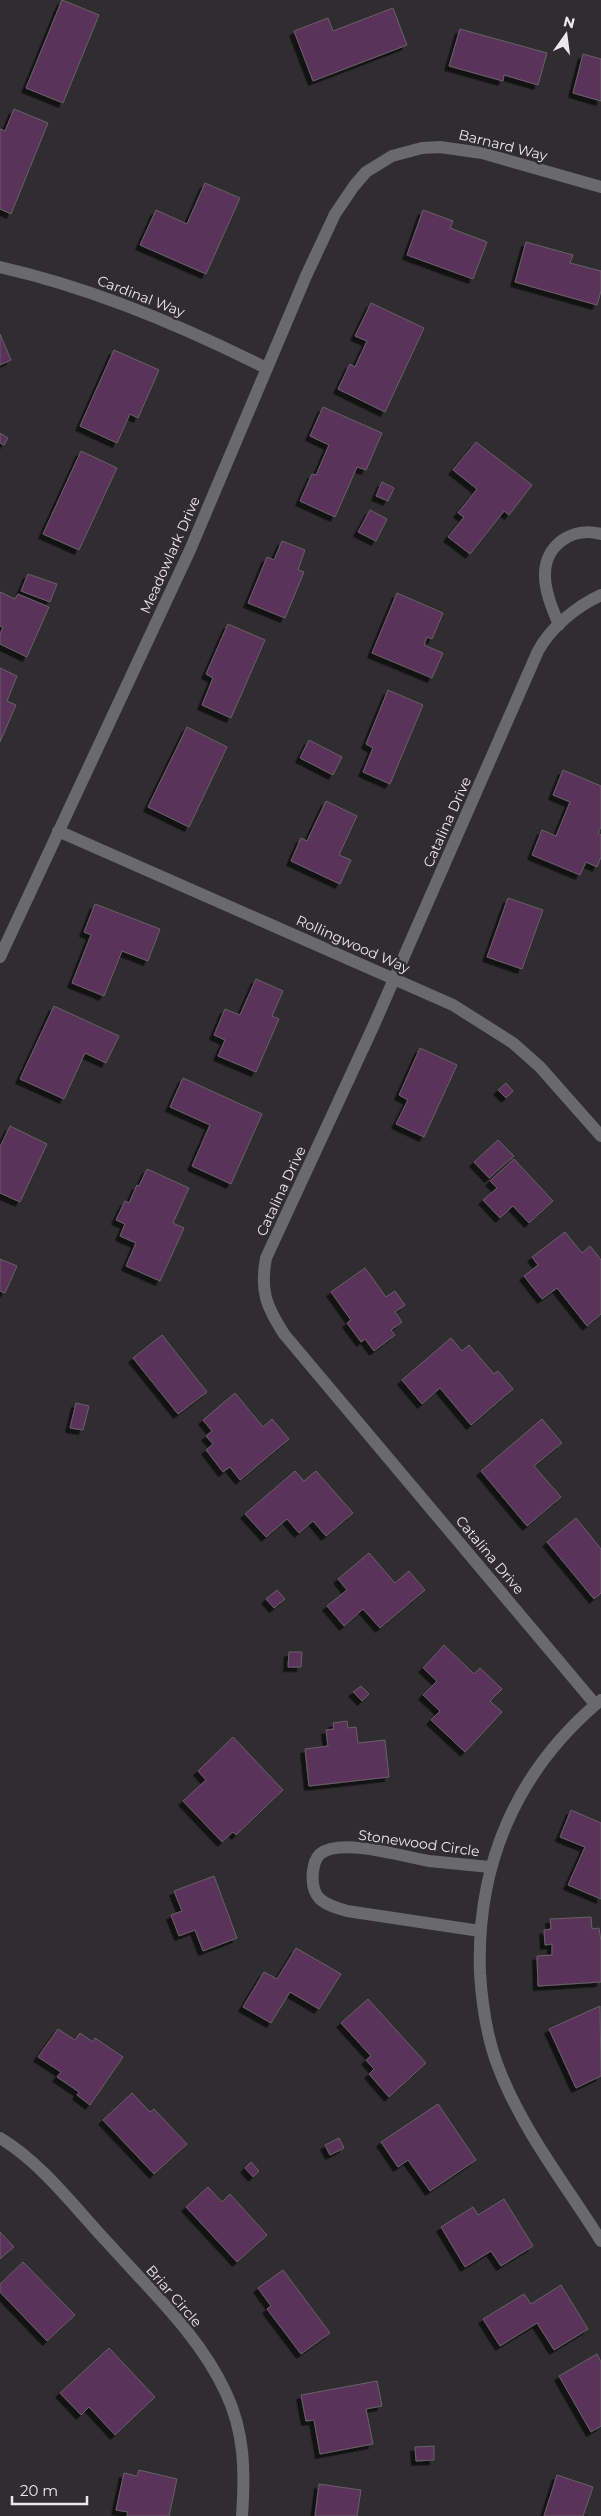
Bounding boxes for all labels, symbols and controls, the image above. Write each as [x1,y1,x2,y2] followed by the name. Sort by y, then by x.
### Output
[541,10,591,60] north arrow
[561,12,577,32] text: N
[457,125,550,165] street label: Barnard Way
[95,271,188,321] street label: Cardinal Way
[136,494,204,616] street label: Meadowlark Drive
[419,774,475,870] street label: Catalina Drive
[293,911,413,977] street label: Rollingwood Way
[252,1143,310,1239] street label: Catalina Drive
[452,1512,528,1598] street label: Catalina Drive
[357,1826,481,1860] street label: Stonewood Circle
[142,2261,206,2331] street label: Briar Circle
[12,2474,88,2506] scale bar
[20,2481,58,2500] text: 20 m

